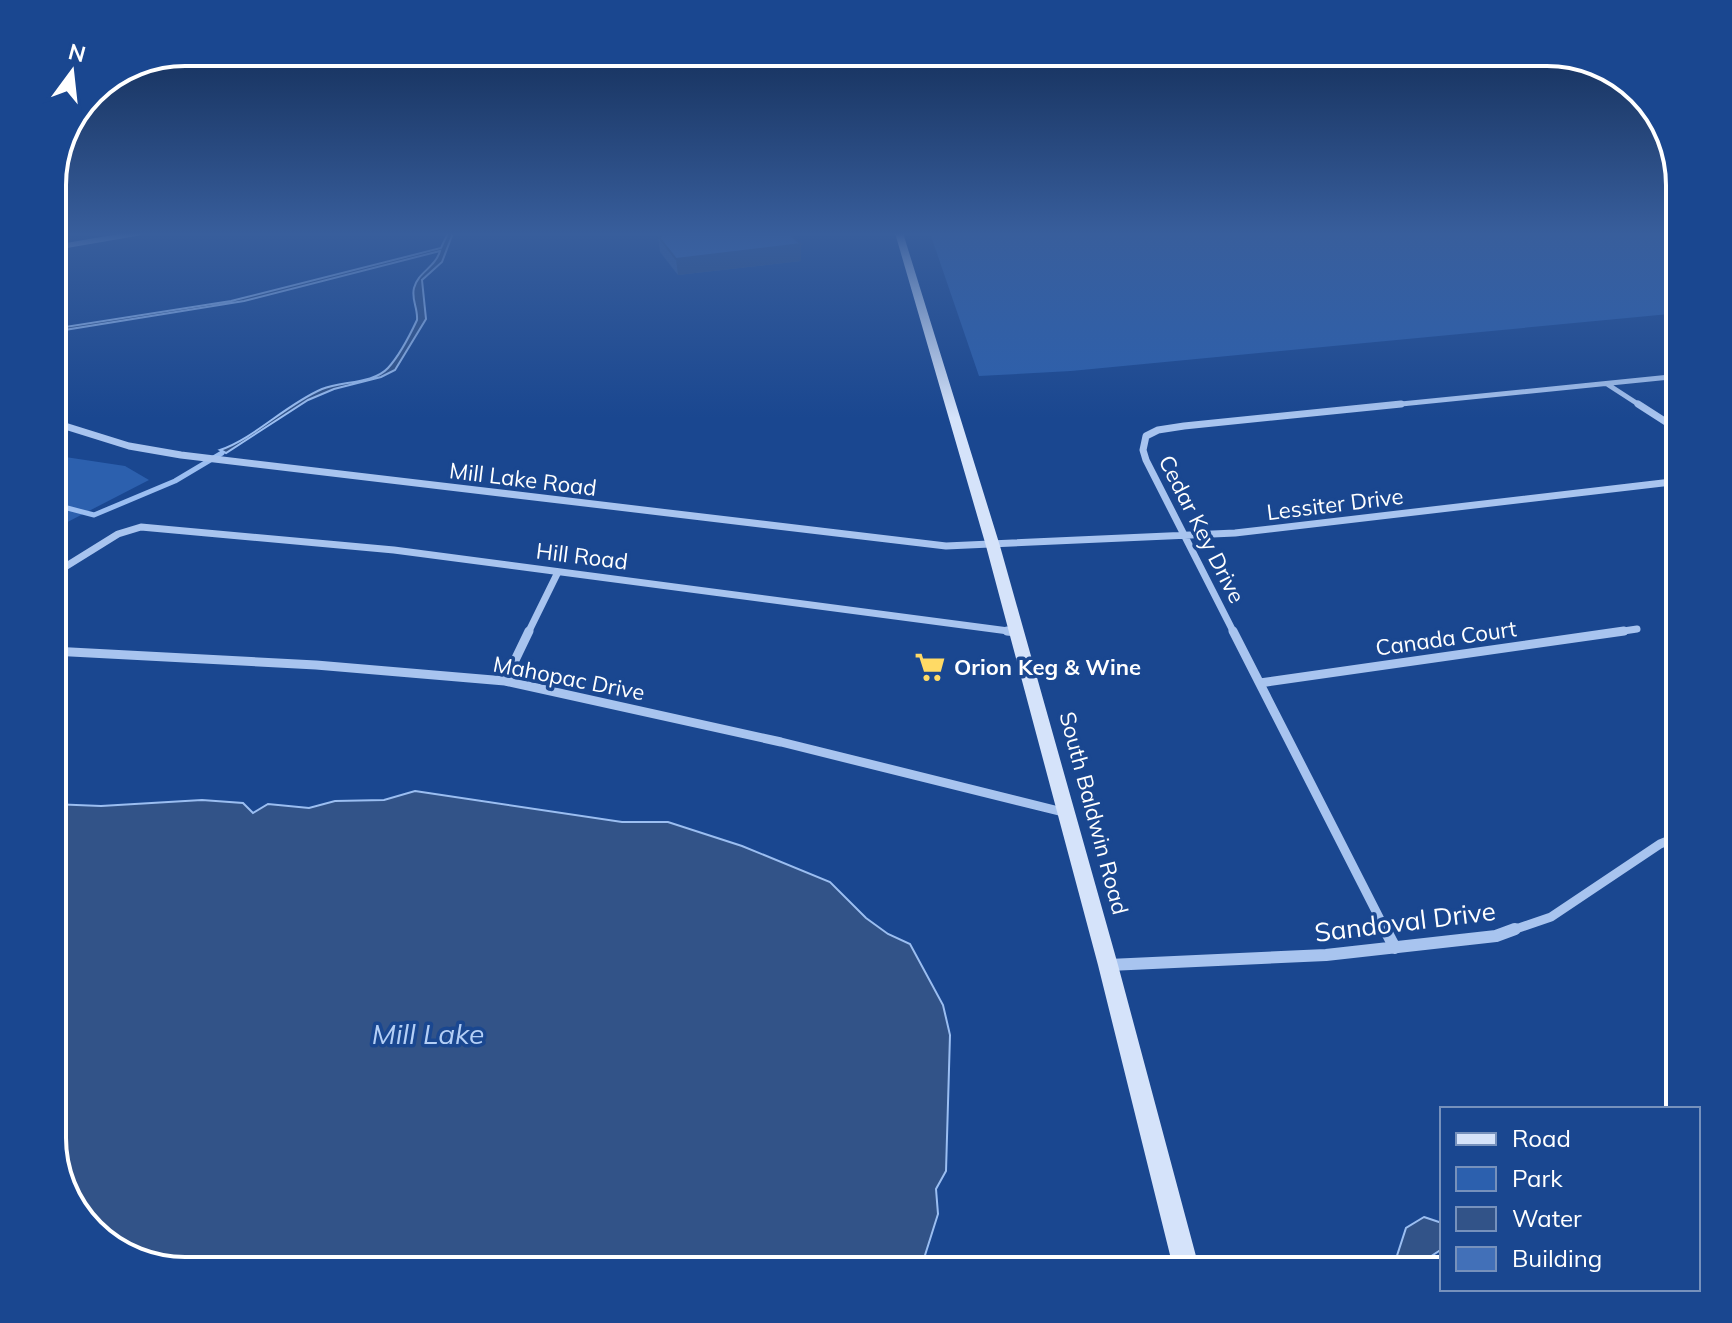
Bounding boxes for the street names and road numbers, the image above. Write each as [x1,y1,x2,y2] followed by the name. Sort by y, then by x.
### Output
[1153,450,1251,608] street label: Cedar Key Drive
[448,456,598,502] street label: Mill Lake Road
[1265,482,1405,526] street label: Lessiter Drive
[535,536,629,576] street label: Hill Road
[1374,614,1519,662] street label: Canada Court
[491,650,647,706] street label: Mahopac Drive
[1053,709,1135,917] street label: South Baldwin Road
[1312,894,1497,949] street label: Sandoval Drive

